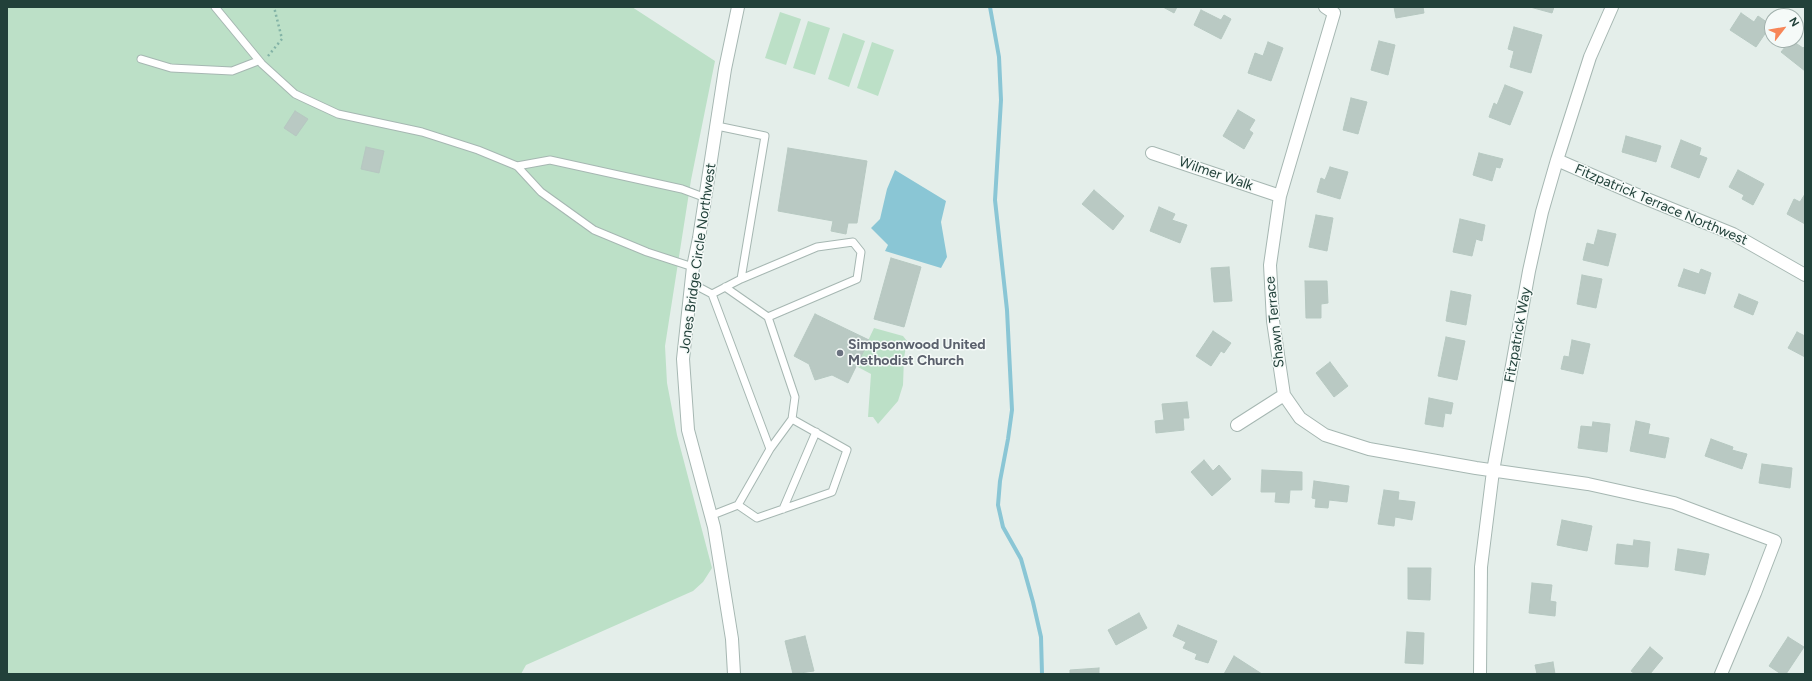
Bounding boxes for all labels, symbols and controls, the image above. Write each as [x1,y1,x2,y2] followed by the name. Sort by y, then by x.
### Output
[1764,8,1804,48] north arrow
[1786,15,1802,29] text: N
[1177,153,1255,195] street label: Wilmer Walk
[1572,161,1750,249] street label: Fitzpatrick Terrace Northwest
[676,162,720,354] street label: Jones Bridge Circle Northwest
[1262,275,1288,369] street label: Shawn Terrace
[1501,286,1535,384] street label: Fitzpatrick Way
[848,337,986,370] place label: Simpsonwood United Methodist Church
[835,348,845,358] marker: Simpsonwood United Methodist Church

